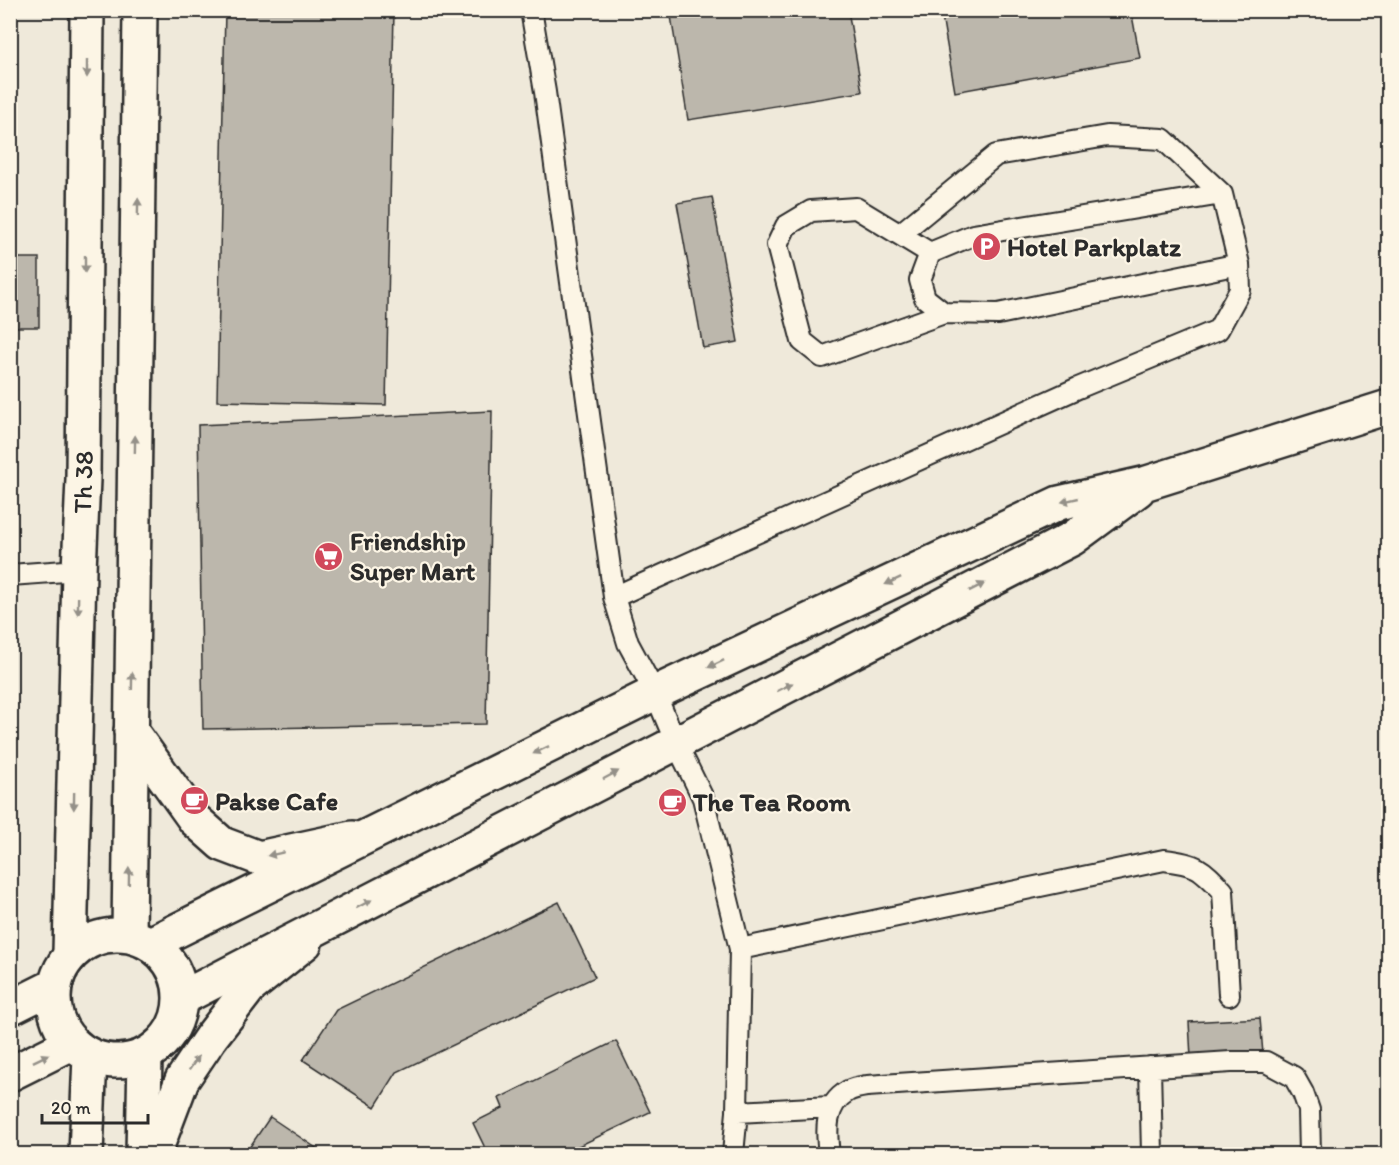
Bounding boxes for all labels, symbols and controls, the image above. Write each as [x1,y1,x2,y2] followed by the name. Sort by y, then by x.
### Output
[82,59,92,78] one-way arrow
[133,198,143,217] one-way arrow
[970,231,1002,263] parking icon: Hotel Parkplatz
[1007,231,1181,263] place label: Hotel Parkplatz
[80,254,90,273] one-way arrow
[131,435,140,454] one-way arrow
[66,450,100,514] street label: Th 38
[1060,496,1079,506] one-way arrow
[350,525,476,587] place label: Friendship Super Mart
[313,540,345,572] supermarket icon: Friendship Super Mart
[884,577,901,586] one-way arrow
[969,582,986,592] one-way arrow
[74,596,83,615] one-way arrow
[708,660,725,669] one-way arrow
[127,672,137,691] one-way arrow
[777,682,794,691] one-way arrow
[532,745,549,754] one-way arrow
[603,770,620,780] one-way arrow
[178,785,210,817] cafe icon: Pakse Cafe
[215,785,338,817] place label: Pakse Cafe
[656,786,688,818] cafe icon: The Tea Room
[692,786,851,818] place label: The Tea Room
[69,791,78,810] one-way arrow
[266,850,285,859] one-way arrow
[124,867,134,886] one-way arrow
[356,899,373,909] one-way arrow
[33,1054,50,1063] one-way arrow
[188,1055,200,1071] one-way arrow
[42,1087,148,1125] scale bar
[51,1097,91,1119] text: 20 m

